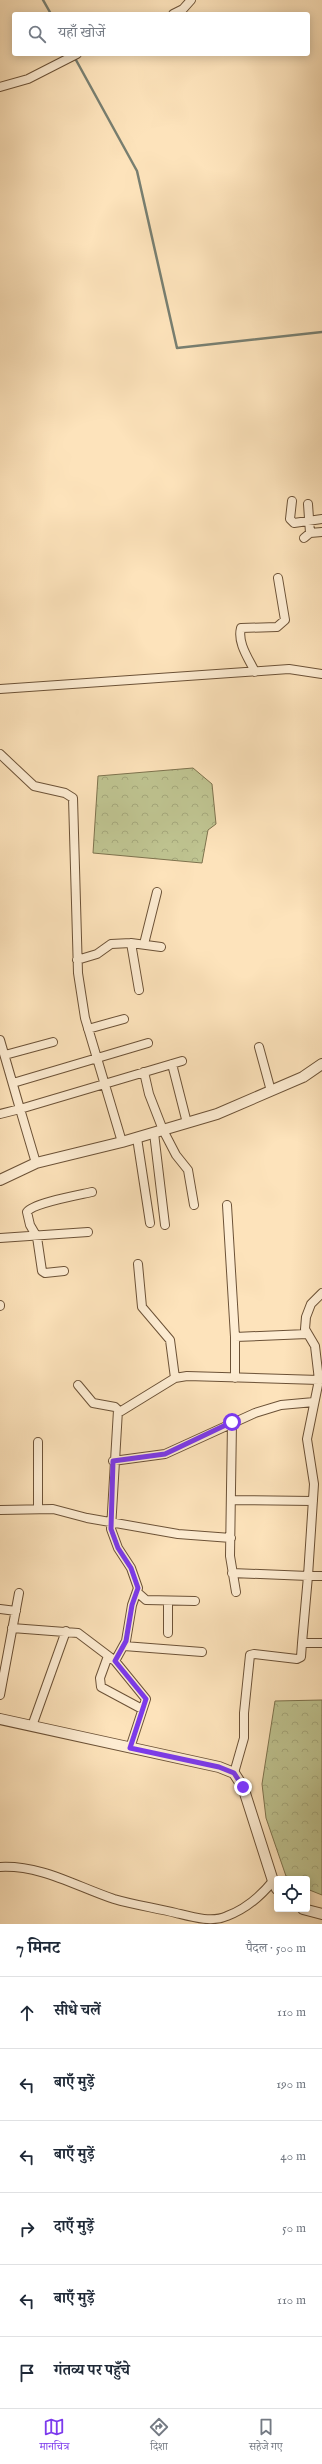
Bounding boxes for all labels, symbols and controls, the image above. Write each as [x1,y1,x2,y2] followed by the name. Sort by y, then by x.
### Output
[12,12,310,56] search box
[26,23,48,45] icon: search
[58,23,105,42] text: यहाँ खोजें
[223,1413,241,1431] route start
[234,1778,252,1796] route end
[274,1876,310,1912] map controls
[274,1876,310,1912] button: locate
[16,1938,60,1959] text: 7 मिनट
[246,1940,306,1957] text: पैदल · 500 m
[54,2001,101,2020] text: सीधे चलें
[16,2002,38,2024] icon: ahead
[277,2004,306,2021] text: 110 m
[54,2073,94,2092] text: बाएँ मुड़ें
[16,2074,38,2096] icon: left
[276,2076,306,2093] text: 190 m
[54,2145,94,2164] text: बाएँ मुड़ें
[16,2146,38,2168] icon: left
[280,2148,306,2165] text: 40 m
[54,2217,94,2236] text: दाएँ मुड़ें
[16,2218,38,2240] icon: right
[282,2220,306,2237] text: 50 m
[54,2289,94,2308] text: बाएँ मुड़ें
[16,2290,38,2312] icon: left
[277,2292,306,2309] text: 110 m
[54,2361,130,2380] text: गंतव्य पर पहुँचे
[16,2362,38,2384] icon: arrive
[39,2416,69,2457] tab: मानचित्र
[148,2416,170,2457] tab: दिशा
[249,2416,283,2457] tab: सहेजे गए

